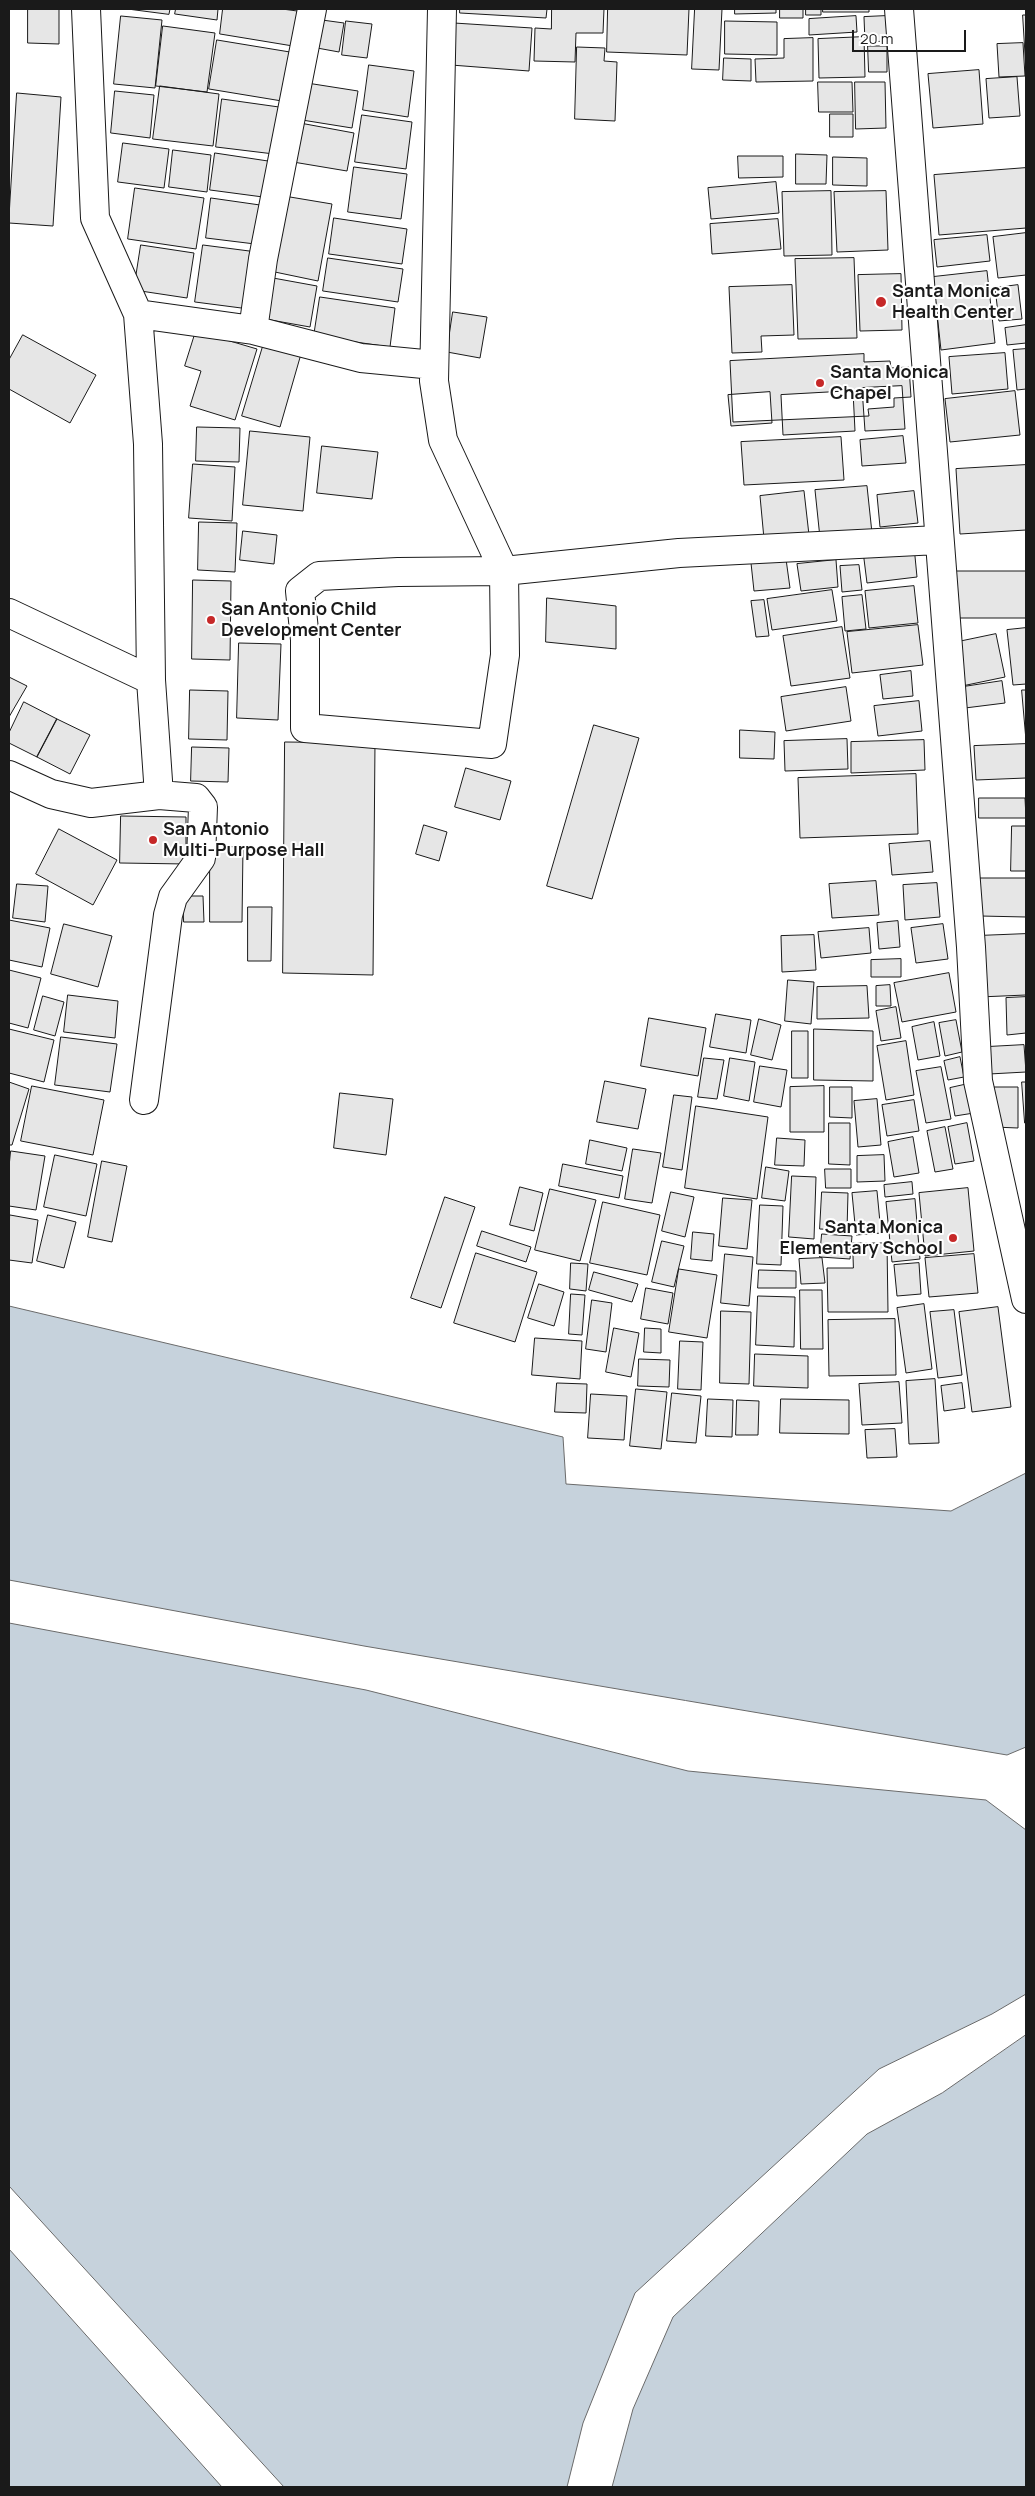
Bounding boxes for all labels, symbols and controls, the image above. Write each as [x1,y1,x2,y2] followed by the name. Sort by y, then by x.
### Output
[855,20,969,52] scale bar
[860,28,893,49] text: 20 m
[892,281,1014,324] place label: Santa Monica Health Center
[874,295,888,309] marker: Santa Monica Health Center
[830,362,949,404] place label: Santa Monica Chapel
[814,377,826,389] marker: Santa Monica Chapel
[221,599,401,642] place label: San Antonio Child Development Center
[205,614,217,626] marker: San Antonio Child Development Center
[163,819,325,862] place label: San Antonio Multi-Purpose Hall
[147,834,159,846] marker: San Antonio Multi-Purpose Hall
[780,1217,943,1260] place label: Santa Monica Elementary School
[947,1232,959,1244] marker: Santa Monica Elementary School

